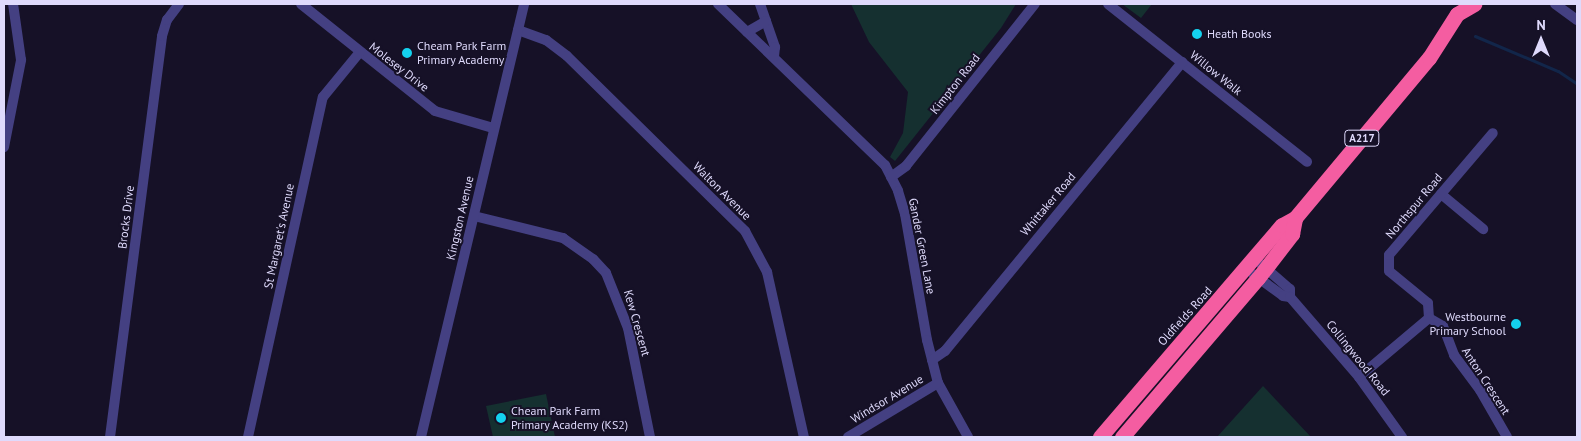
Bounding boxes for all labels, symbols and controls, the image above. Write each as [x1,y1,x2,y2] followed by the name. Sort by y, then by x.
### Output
[1516,15,1566,65] north arrow
[1536,16,1546,34] text: N
[1207,27,1272,41] place label: Heath Books
[1191,28,1203,40] marker: Heath Books
[366,39,432,95] street label: Molesey Drive
[417,39,507,67] place label: Cheam Park Farm Primary Academy
[401,47,413,59] marker: Cheam Park Farm Primary Academy
[1187,48,1245,98] street label: Willow Walk
[927,51,983,117] street label: Kimpton Road
[1343,130,1381,146] road number: A217
[690,159,754,223] street label: Walton Avenue
[1017,169,1079,239] street label: Whittaker Road
[1383,171,1445,241] street label: Northspur Road
[443,174,477,262] street label: Kingston Avenue
[261,182,297,290] street label: St Margaret's Avenue
[115,184,137,250] street label: Brocks Drive
[906,197,938,295] street label: Gander Green Lane
[1155,284,1215,348] street label: Oldfields Road
[621,288,653,358] street label: Kew Crescent
[1429,310,1506,338] place label: Westbourne Primary School
[1323,317,1393,399] street label: Collingwood Road
[1510,318,1522,330] marker: Westbourne Primary School
[1459,345,1513,417] street label: Anton Crescent
[848,372,926,426] street label: Windsor Avenue
[511,404,629,432] place label: Cheam Park Farm Primary Academy (KS2)
[495,412,507,424] marker: Cheam Park Farm Primary Academy (KS2)

